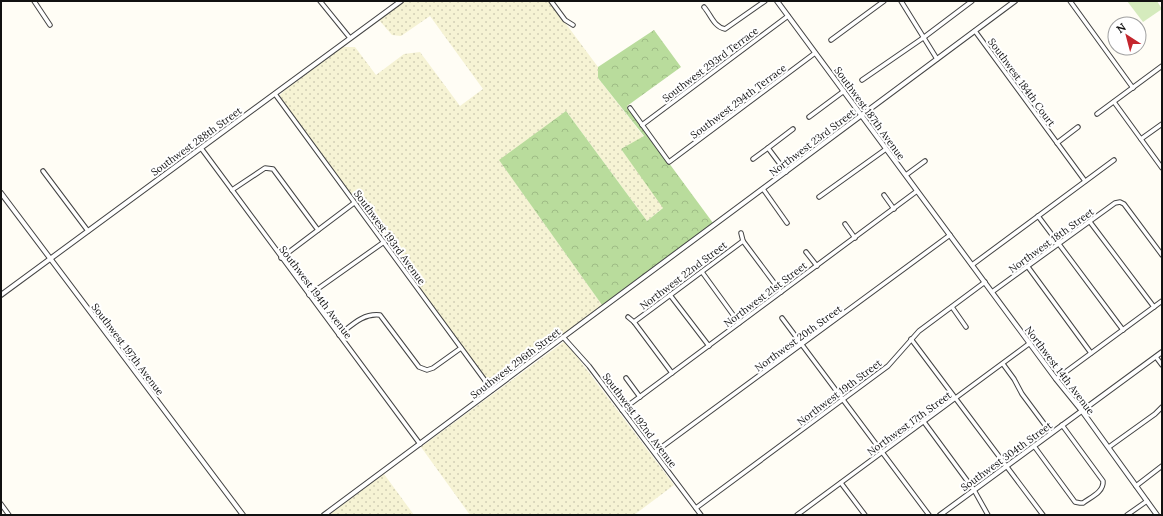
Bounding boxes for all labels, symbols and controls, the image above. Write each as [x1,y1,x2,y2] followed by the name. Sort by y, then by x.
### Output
[1107,16,1147,56] north arrow
[1114,19,1129,36] text: N
[660,24,761,105] street label: Southwest 293rd Terrace
[985,36,1058,129] street label: Southwest 184th Court
[688,61,789,142] street label: Southwest 294th Terrace
[831,64,908,163] street label: Southwest 187th Avenue
[148,104,244,179] street label: Southwest 288th Street
[767,106,858,179] street label: Northwest 23rd Street
[351,188,429,288] street label: Southwest 193rd Avenue
[1006,205,1097,276] street label: Northwest 18th Street
[637,238,730,312] street label: Northwest 22nd Street
[276,243,355,342] street label: Southwest 194th Avenue
[721,259,809,330] street label: Northwest 21st Street
[89,301,167,398] street label: Southwest 197th Avenue
[752,302,844,374] street label: Northwest 20th Street
[1022,323,1097,418] street label: Northwest 14th Avenue
[468,325,563,402] street label: Southwest 296th Street
[795,356,884,428] street label: Northwest 19th Street
[600,370,680,471] street label: Southwest 192nd Avenue
[865,388,954,458] street label: Northwest 17th Street
[958,419,1055,494] street label: Southwest 304th Street

